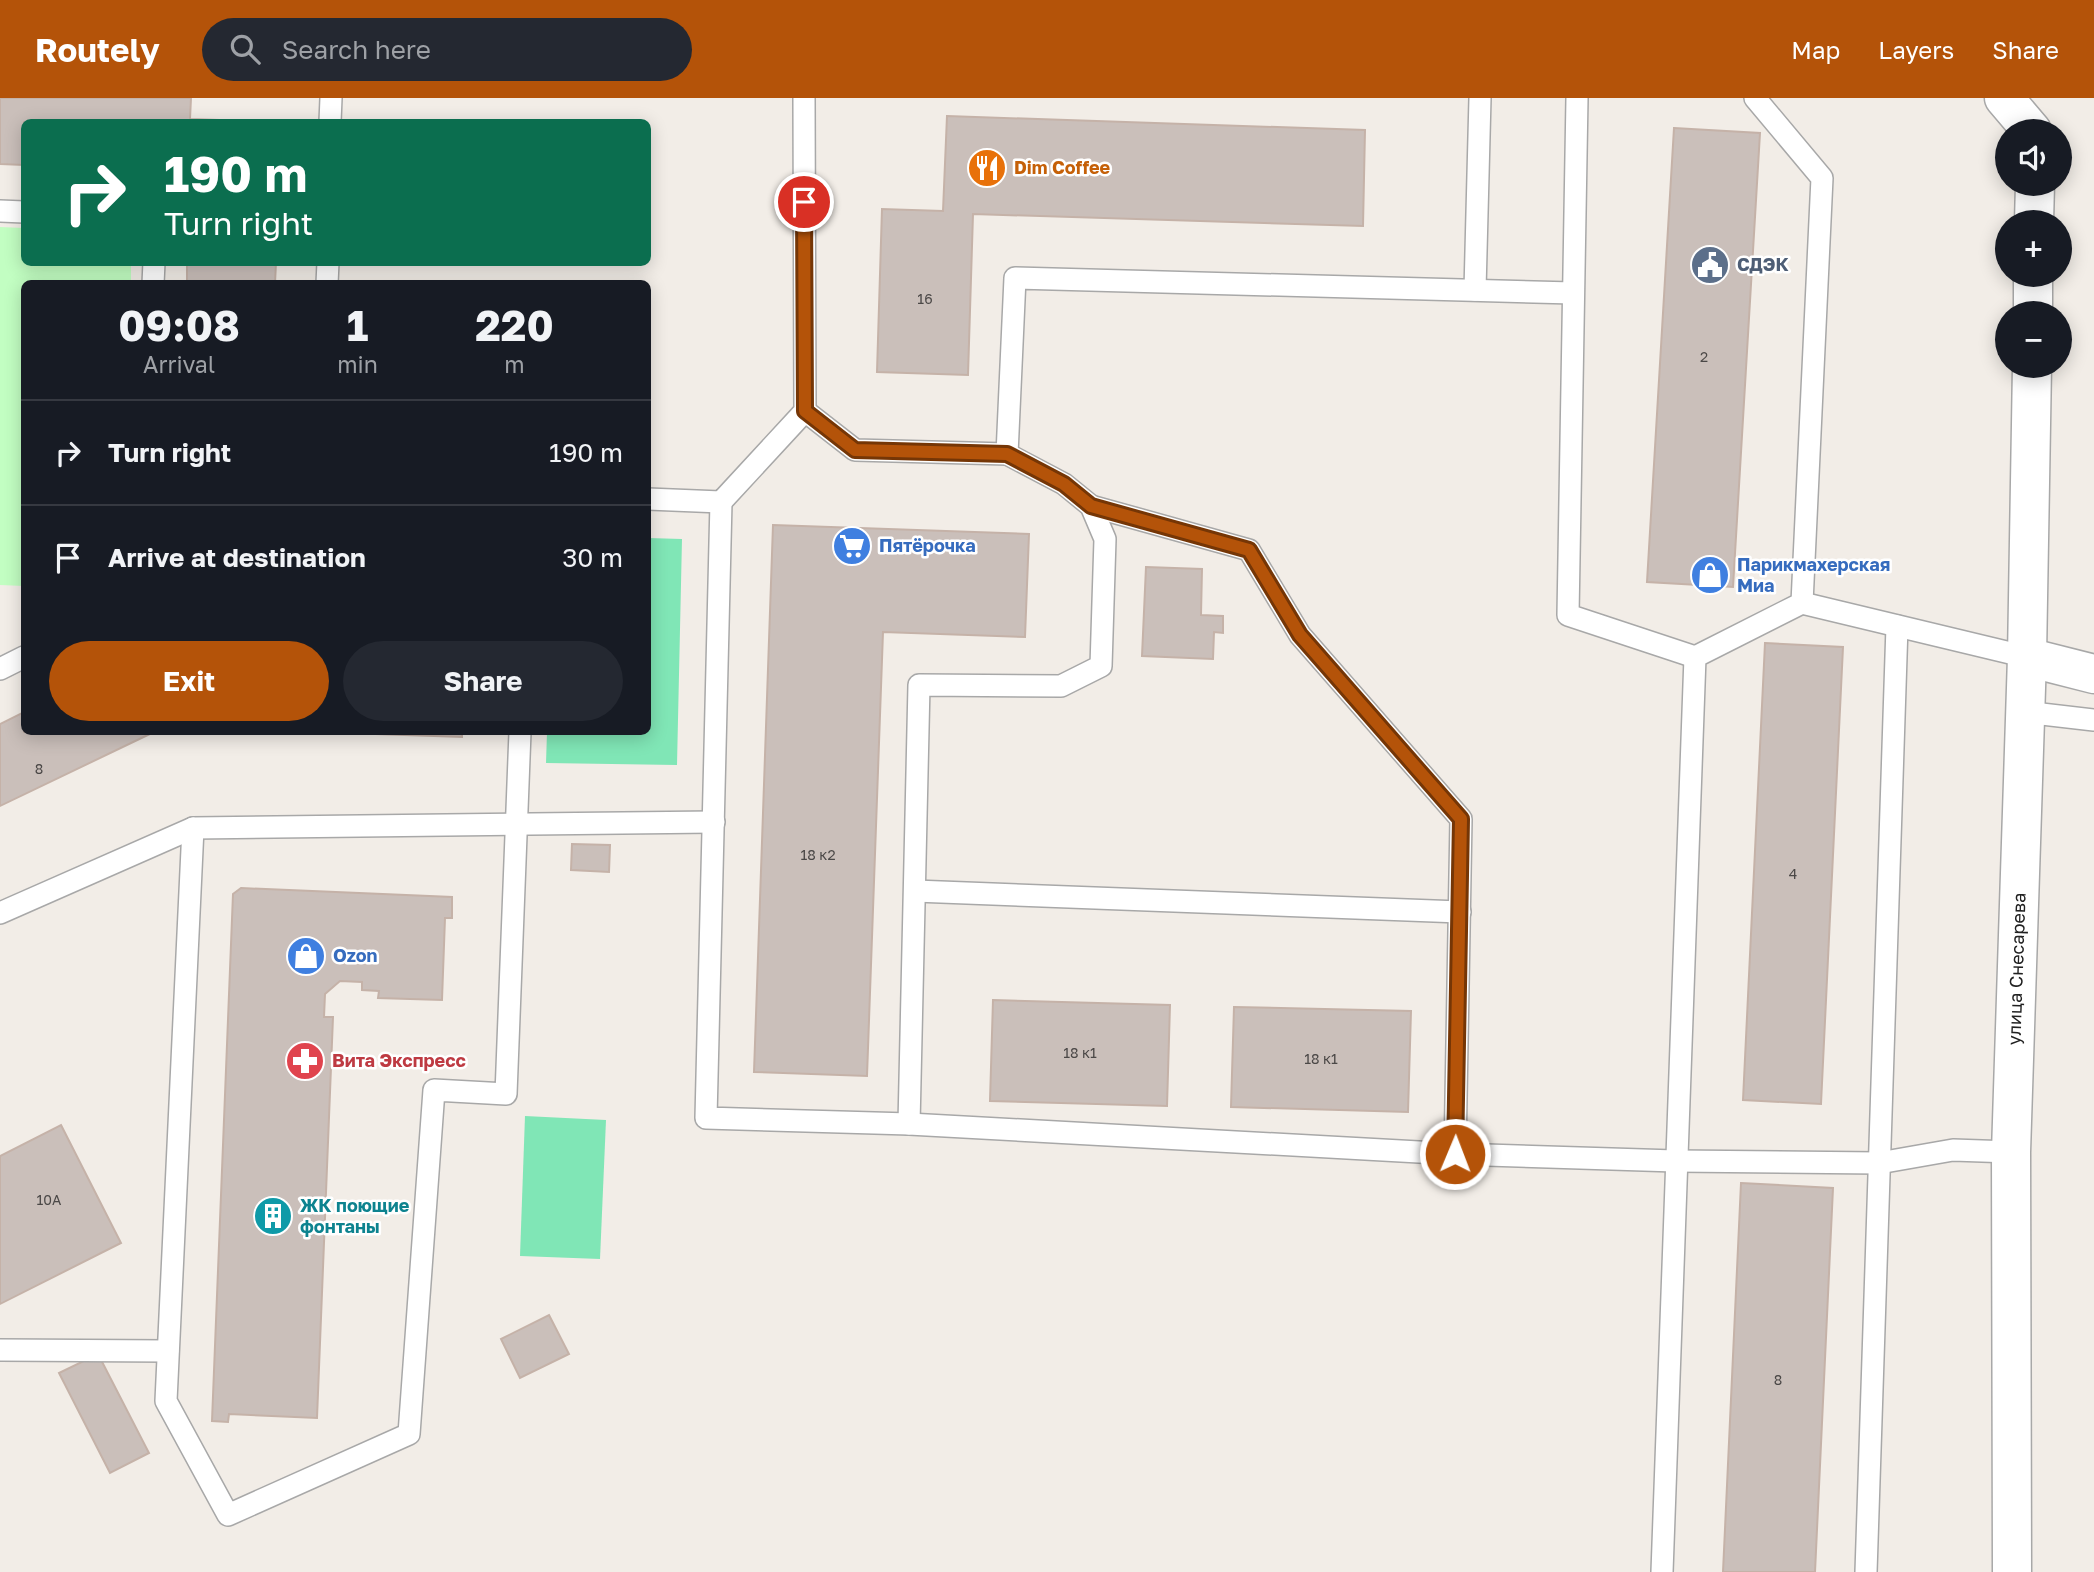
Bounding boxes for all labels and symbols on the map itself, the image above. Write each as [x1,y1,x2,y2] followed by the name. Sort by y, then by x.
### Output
[966,147,1008,189] restaurant icon: Dim Coffee
[1014,156,1111,178] place label: Dim Coffee
[774,172,834,232] pin
[1689,244,1731,286] public building icon: СДЭК
[1737,253,1789,275] place label: СДЭК
[917,290,933,307] house number: 16
[1700,348,1708,365] house number: 2
[831,525,873,567] supermarket icon: Пятёрочка
[879,534,976,556] place label: Пятёрочка
[1737,553,1890,596] place label: Парикмахерская Миа
[1689,554,1731,596] shop icon: Парикмахерская Миа
[35,760,43,777] house number: 8
[801,846,836,863] house number: 18 к2
[1789,865,1797,882] house number: 4
[2002,892,2030,1046] street label: улица Снесарева
[285,935,327,977] shop icon: Ozon
[333,944,378,966] place label: Ozon
[284,1040,326,1082] pharmacy icon: Вита Экспресс
[1063,1044,1097,1061] house number: 18 к1
[332,1049,466,1071] place label: Вита Экспресс
[1304,1050,1338,1067] house number: 18 к1
[1418,1117,1492,1191] position arrow
[37,1191,62,1208] house number: 10А
[300,1194,410,1237] place label: ЖК поющие фонтаны
[252,1195,294,1237] building icon: ЖК поющие фонтаны
[1774,1371,1782,1388] house number: 8

